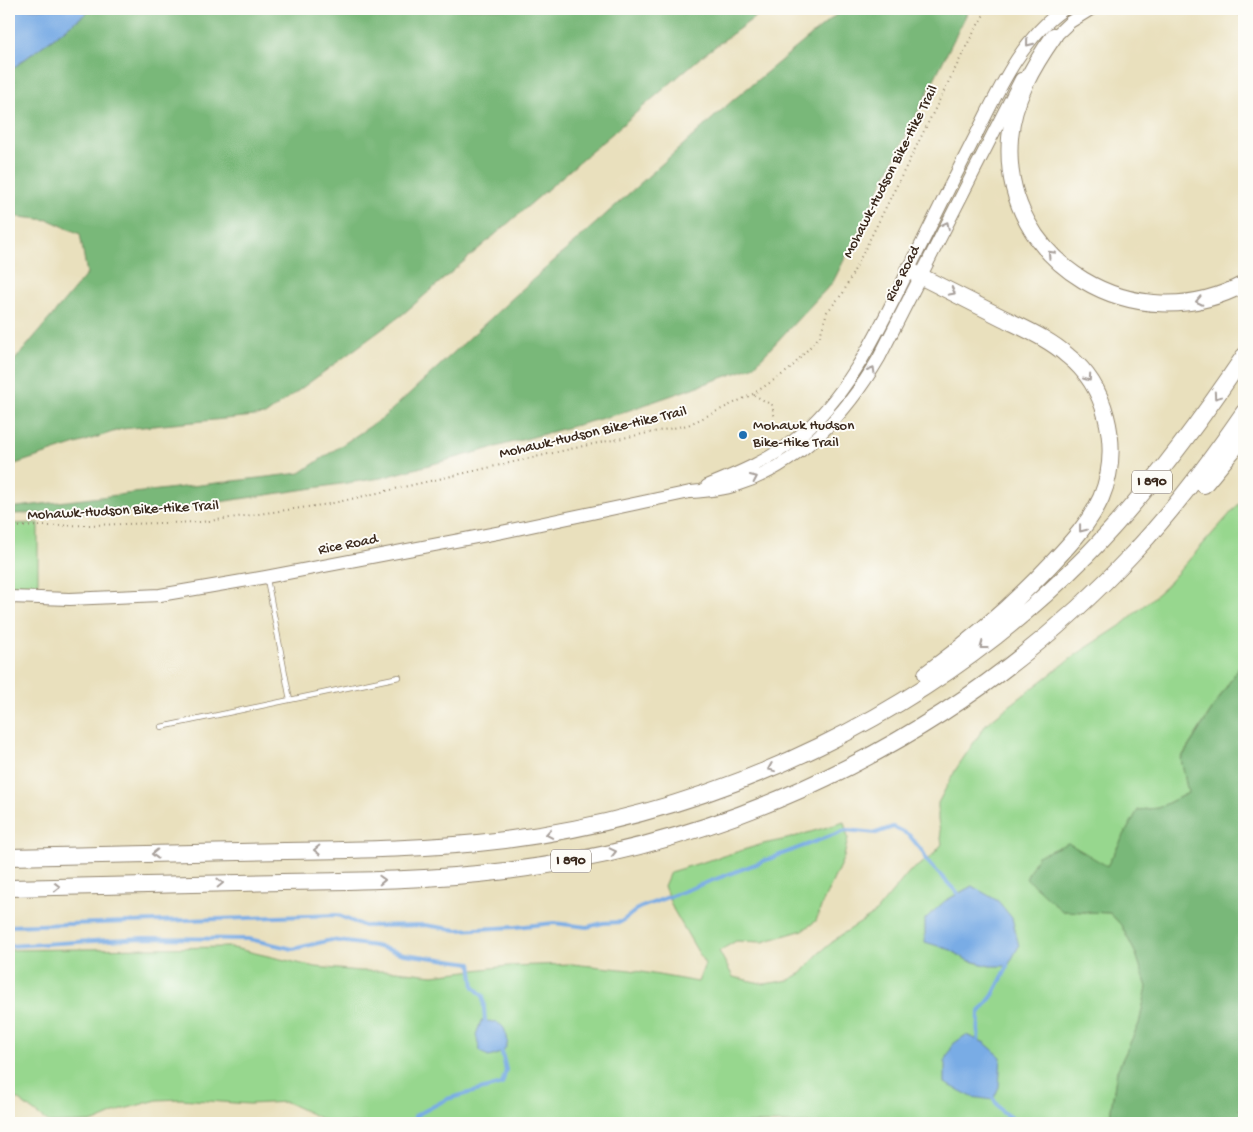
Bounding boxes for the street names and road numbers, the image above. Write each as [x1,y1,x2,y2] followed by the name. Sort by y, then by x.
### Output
[839,82,943,262] street label: Mohawk-Hudson Bike-Hike Trail
[881,242,925,305] street label: Rice Road
[498,403,688,463] street label: Mohawk-Hudson Bike-Hike Trail
[1132,471,1172,494] road number: I 890
[27,497,219,525] street label: Mohawk-Hudson Bike-Hike Trail
[317,530,380,560] street label: Rice Road
[551,849,591,872] road number: I 890

